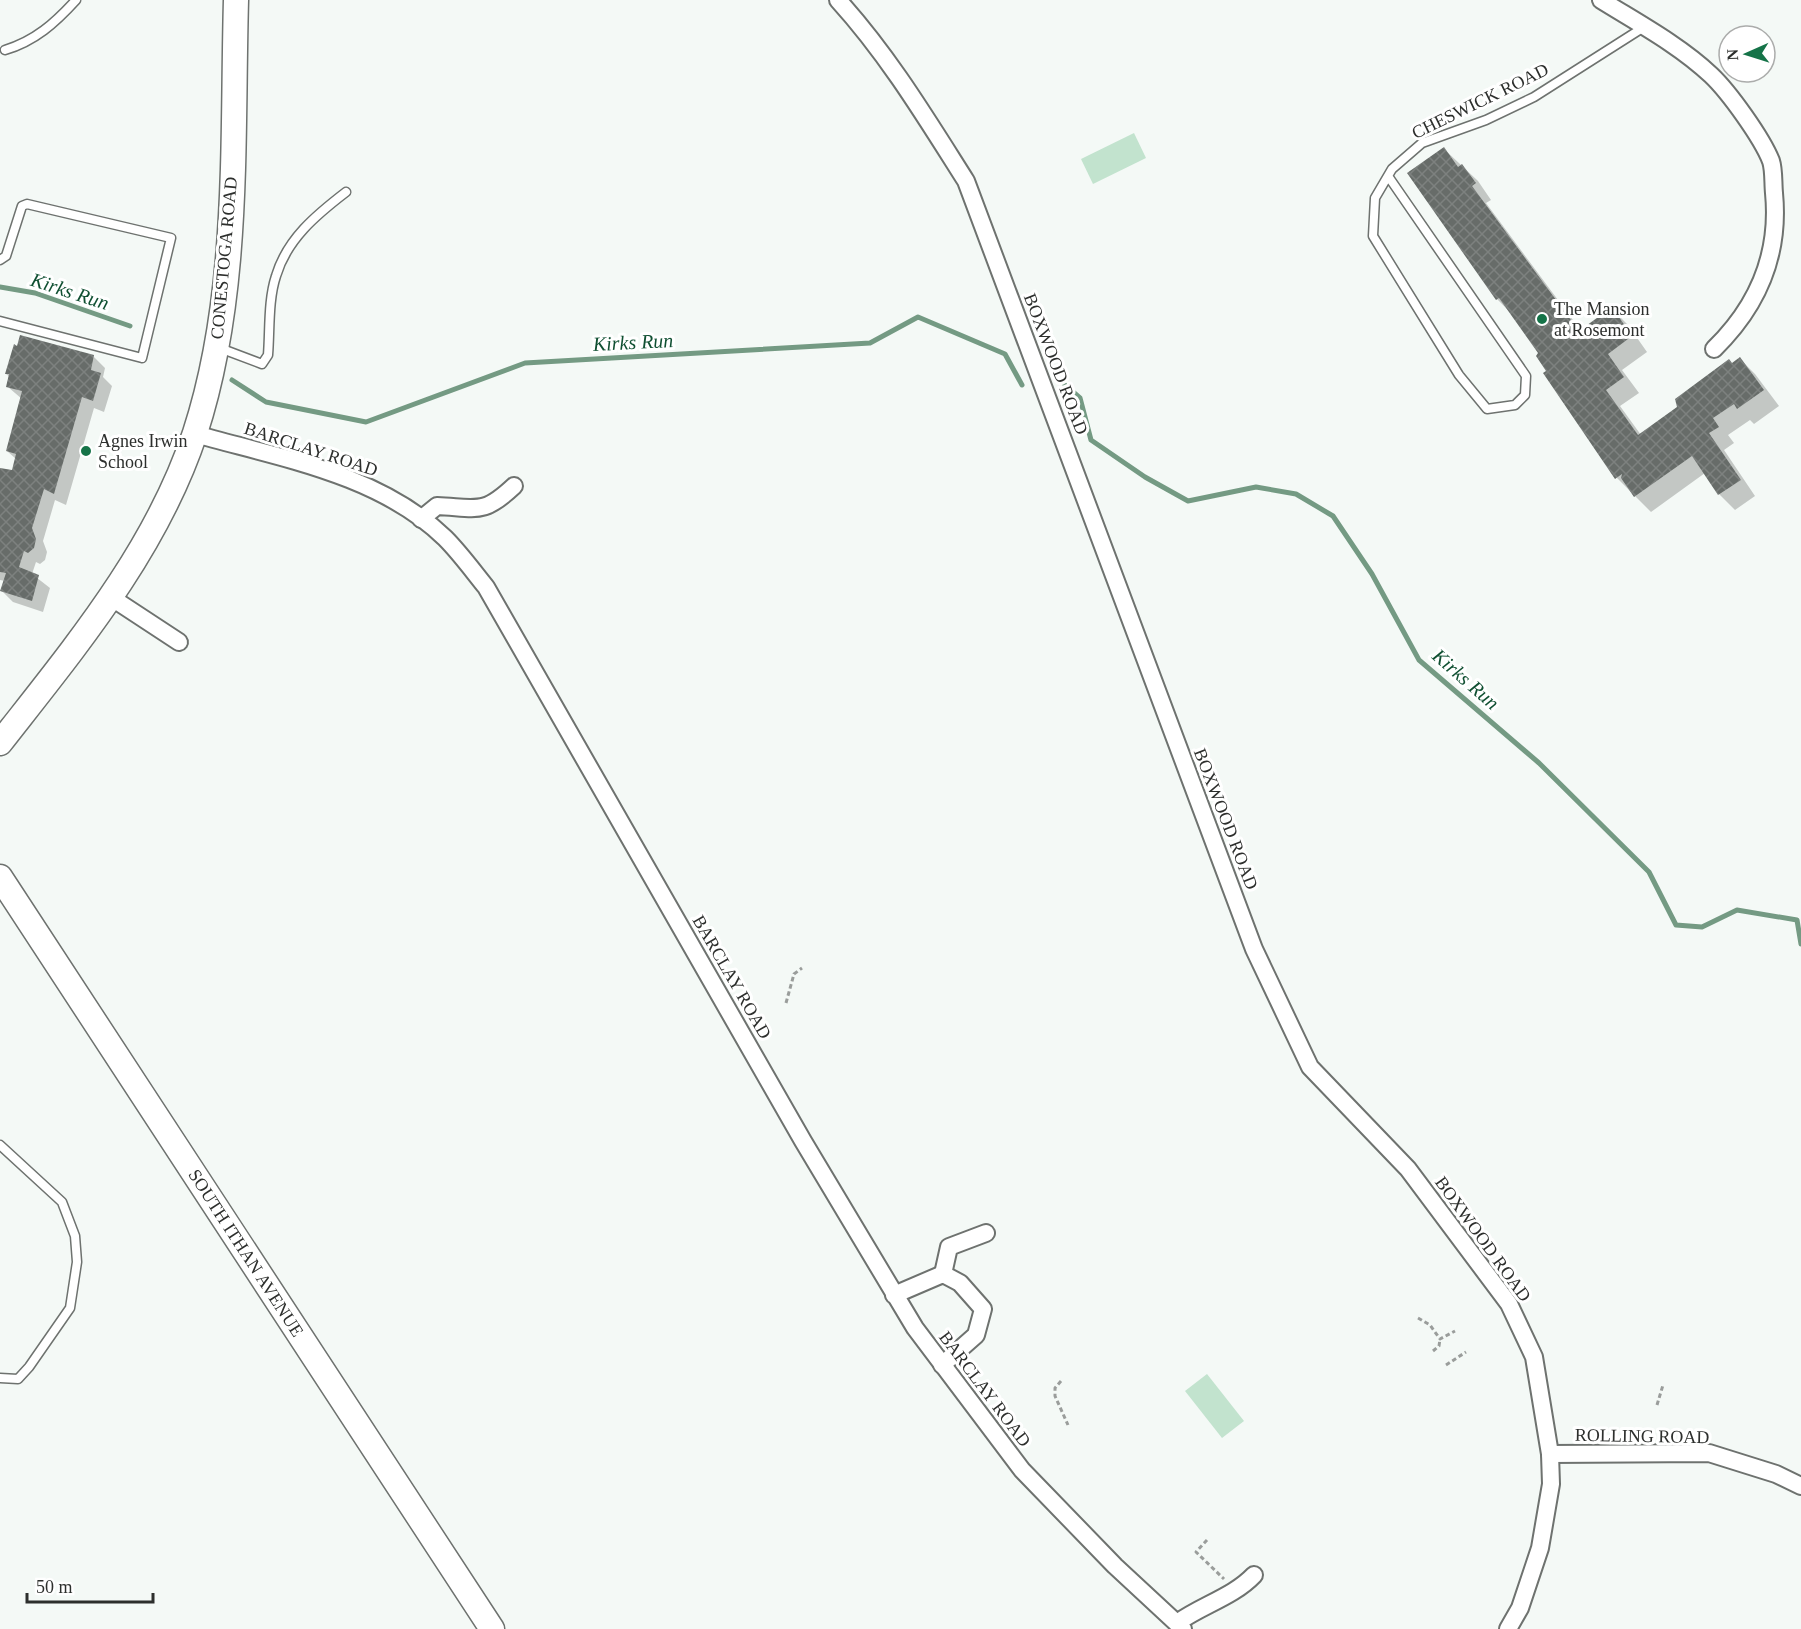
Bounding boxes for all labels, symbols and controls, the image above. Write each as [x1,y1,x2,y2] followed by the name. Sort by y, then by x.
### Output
[1717,24,1777,84] north arrow
[1724,48,1741,61] text: N
[1408,59,1552,143] street label: CHESWICK ROAD
[207,176,241,340] street label: CONESTOGA ROAD
[27,268,112,314] water label: Kirks Run
[1020,291,1092,437] street label: BOXWOOD ROAD
[1554,299,1649,340] place label: The Mansion at Rosemont
[1535,312,1549,326] marker: The Mansion at Rosemont
[591,329,674,355] water label: Kirks Run
[242,418,380,480] street label: BARCLAY ROAD
[98,431,187,472] place label: Agnes Irwin School
[79,444,93,458] marker: Agnes Irwin School
[1428,644,1504,714] water label: Kirks Run
[1190,746,1262,892] street label: BOXWOOD ROAD
[689,912,775,1042] street label: BARCLAY ROAD
[184,1166,308,1340] street label: SOUTH ITHAN AVENUE
[1431,1173,1535,1305] street label: BOXWOOD ROAD
[935,1327,1035,1451] street label: BARCLAY ROAD
[1575,1425,1709,1447] street label: ROLLING ROAD
[27,1566,153,1604] scale bar
[36,1577,73,1597] text: 50 m

